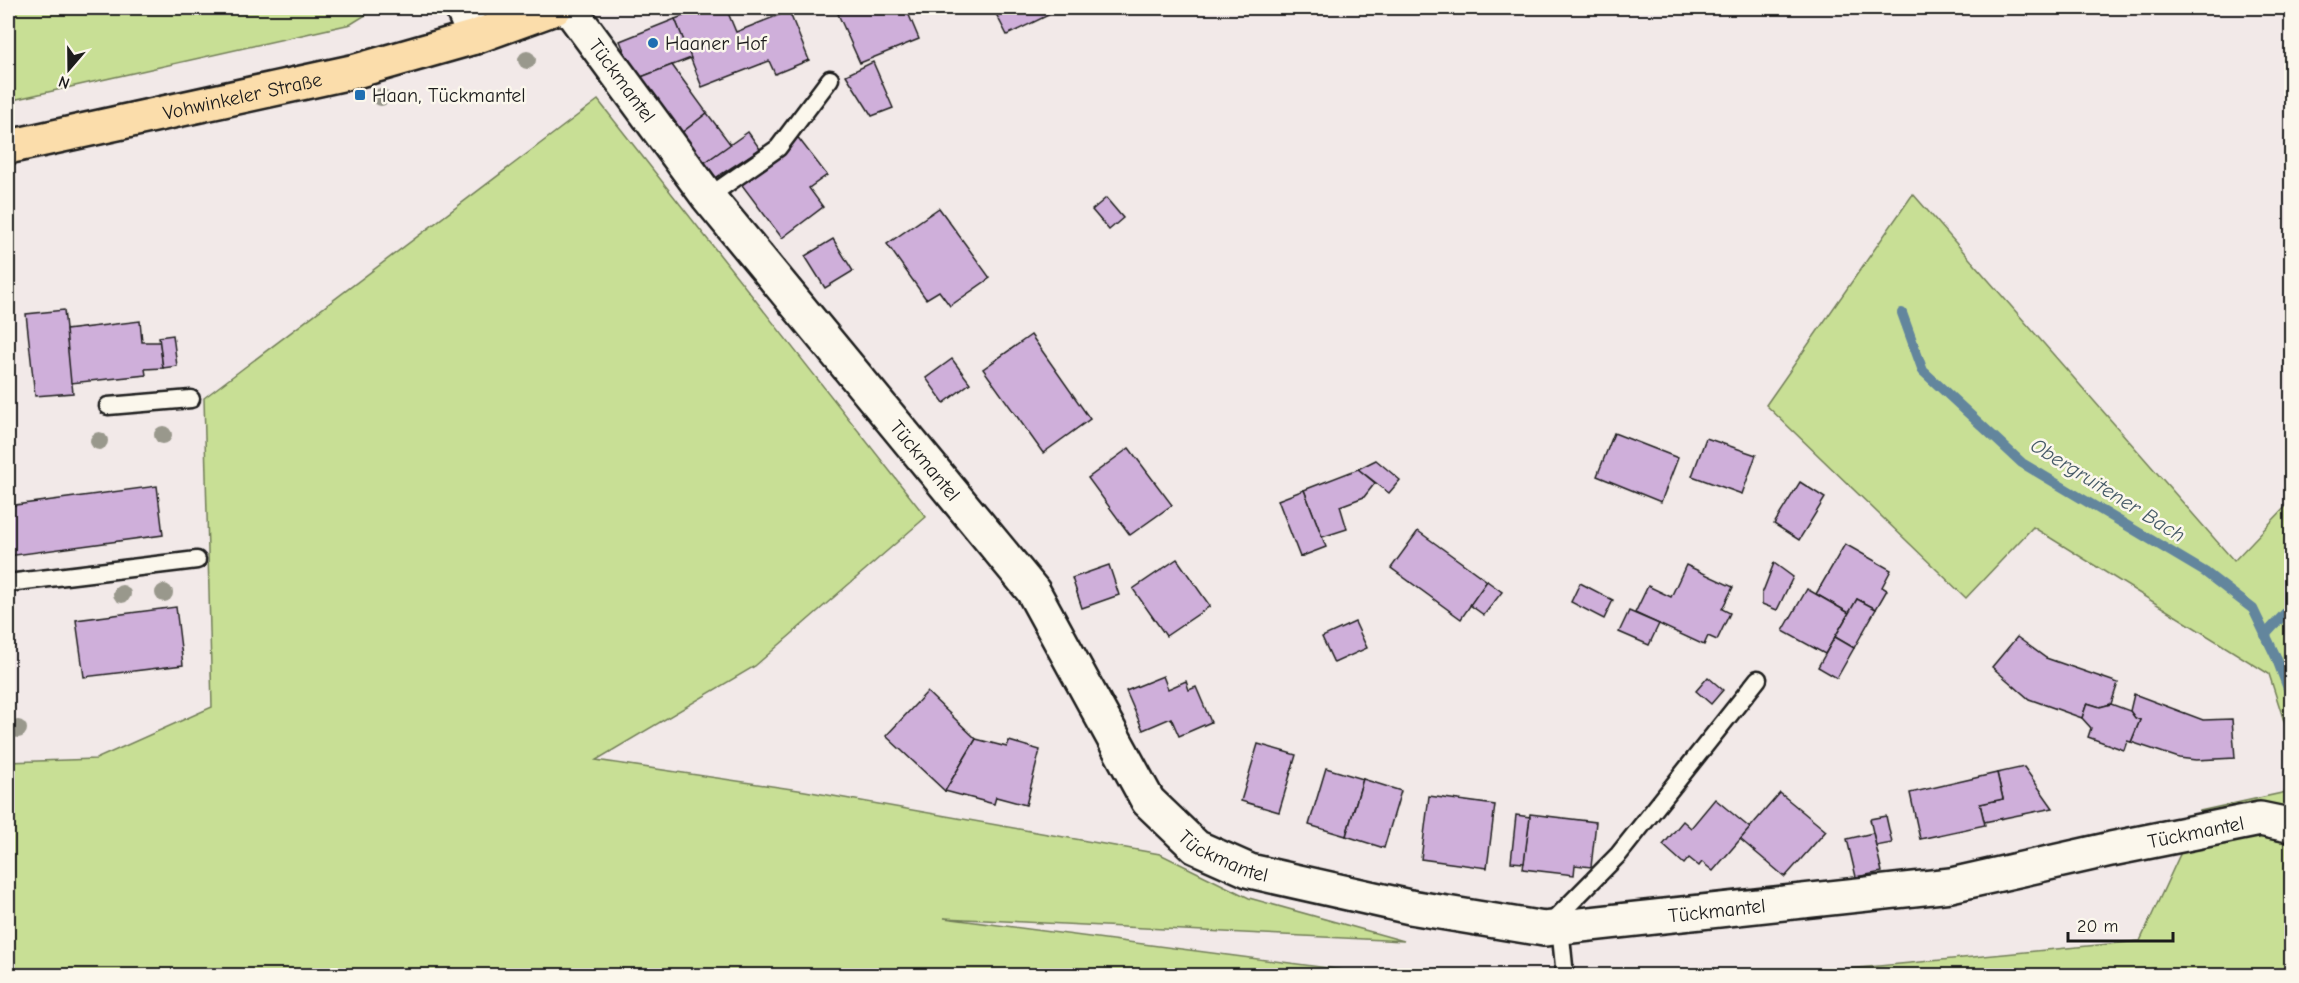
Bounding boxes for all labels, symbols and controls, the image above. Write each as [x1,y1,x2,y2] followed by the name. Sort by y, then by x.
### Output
[665,32,768,55] place label: Haaner Hof
[584,35,660,127] street label: Tückmantel
[646,36,660,50] marker: Haaner Hof
[39,39,99,99] north arrow
[161,68,324,125] street label: Vohwinkeler Straße
[56,72,72,92] text: N
[372,84,526,107] place label: Haan, Tückmantel
[353,88,367,102] marker: Haan, Tückmantel
[885,416,965,506] street label: Tückmantel
[2026,433,2190,547] water label: Obergruitener Bach
[2146,812,2246,853] street label: Tückmantel
[1173,825,1270,887] street label: Tückmantel
[1667,894,1767,927] street label: Tückmantel
[2068,905,2173,943] scale bar
[2077,916,2118,937] text: 20 m

